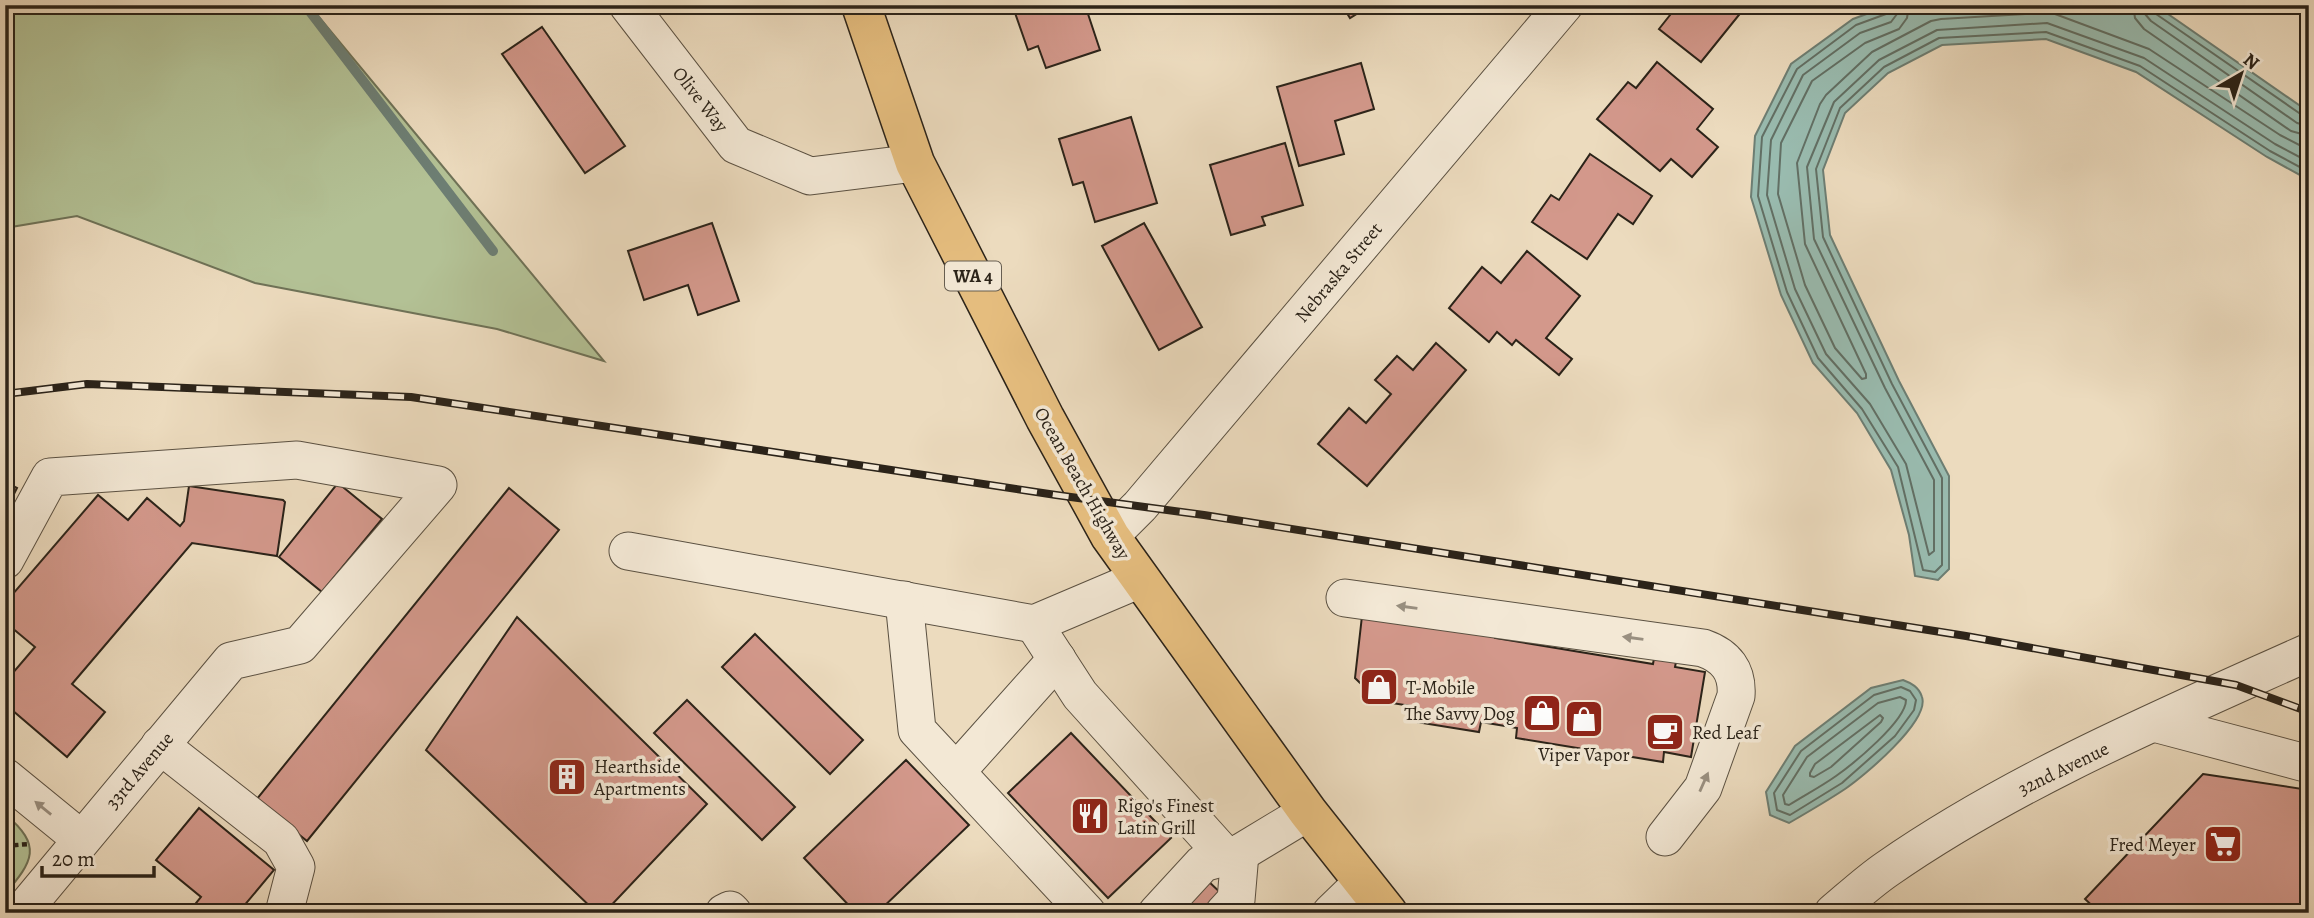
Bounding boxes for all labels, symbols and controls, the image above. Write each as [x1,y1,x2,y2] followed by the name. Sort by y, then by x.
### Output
[2206,38,2276,108] north arrow
[2238,47,2265,76] text: N
[666,61,734,138] street label: Olive Way
[1289,217,1388,328] street label: Nebraska Street
[945,262,1001,290] road number: WA 4
[1028,403,1137,565] street label: Ocean Beach Highway
[1396,601,1418,612] one-way arrow
[1621,633,1643,644] one-way arrow
[1358,666,1400,708] shop icon: T-Mobile
[1406,675,1475,701] place label: T-Mobile
[1521,692,1563,734] shop icon: The Savvy Dog
[1563,698,1605,740] shop icon: Viper Vapor
[1404,701,1515,727] place label: The Savvy Dog
[1644,711,1686,753] cafe icon: Red Leaf
[1692,720,1762,746] place label: Red Leaf
[100,726,180,815] street label: 33rd Avenue
[2014,736,2113,802] street label: 32nd Avenue
[1537,742,1630,768] place label: Viper Vapor
[593,754,686,802] place label: Hearthside Apartments
[546,756,588,798] building icon: Hearthside Apartments
[1699,771,1710,792] one-way arrow
[1117,793,1214,841] place label: Rigo's Finest Latin Grill
[1069,795,1111,837] restaurant icon: Rigo's Finest Latin Grill
[34,800,52,816] one-way arrow
[2202,823,2244,865] supermarket icon: Fred Meyer
[2109,832,2196,858] place label: Fred Meyer
[42,834,154,878] scale bar
[52,845,95,873] text: 20 m

